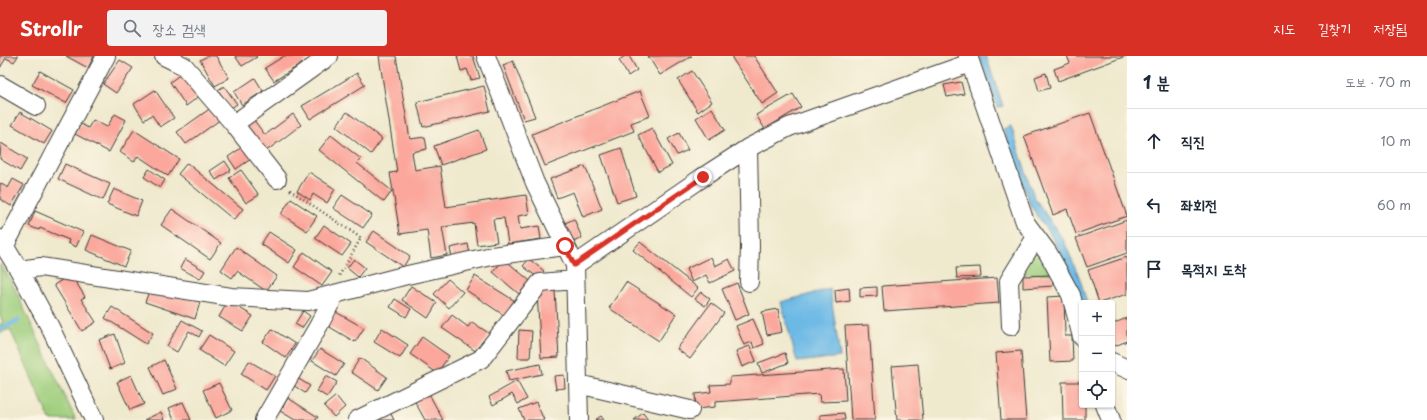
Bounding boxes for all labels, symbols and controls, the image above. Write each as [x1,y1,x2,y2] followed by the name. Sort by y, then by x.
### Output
[107,10,387,46] search box
[20,14,83,42] text: Strollr
[121,17,143,39] icon: search
[153,17,206,40] text: 장소 검색
[1273,18,1295,39] text: 지도
[1317,18,1351,39] text: 길찾기
[1373,18,1407,39] text: 저장됨
[1143,69,1170,95] text: 1 분
[1345,72,1411,91] text: 도보 · 70 m
[1181,129,1205,152] text: 직진
[1143,130,1165,152] icon: ahead
[1381,131,1411,150] text: 10 m
[694,168,712,186] route end
[1181,193,1217,216] text: 좌회전
[1143,194,1165,216] icon: left
[1377,195,1411,214] text: 60 m
[556,237,574,255] route start
[1181,257,1246,280] text: 목적지 도착
[1143,258,1165,280] icon: arrive
[1079,300,1115,408] map controls
[1079,300,1115,336] button: +
[1079,336,1115,372] button: −
[1079,372,1115,408] button: locate

